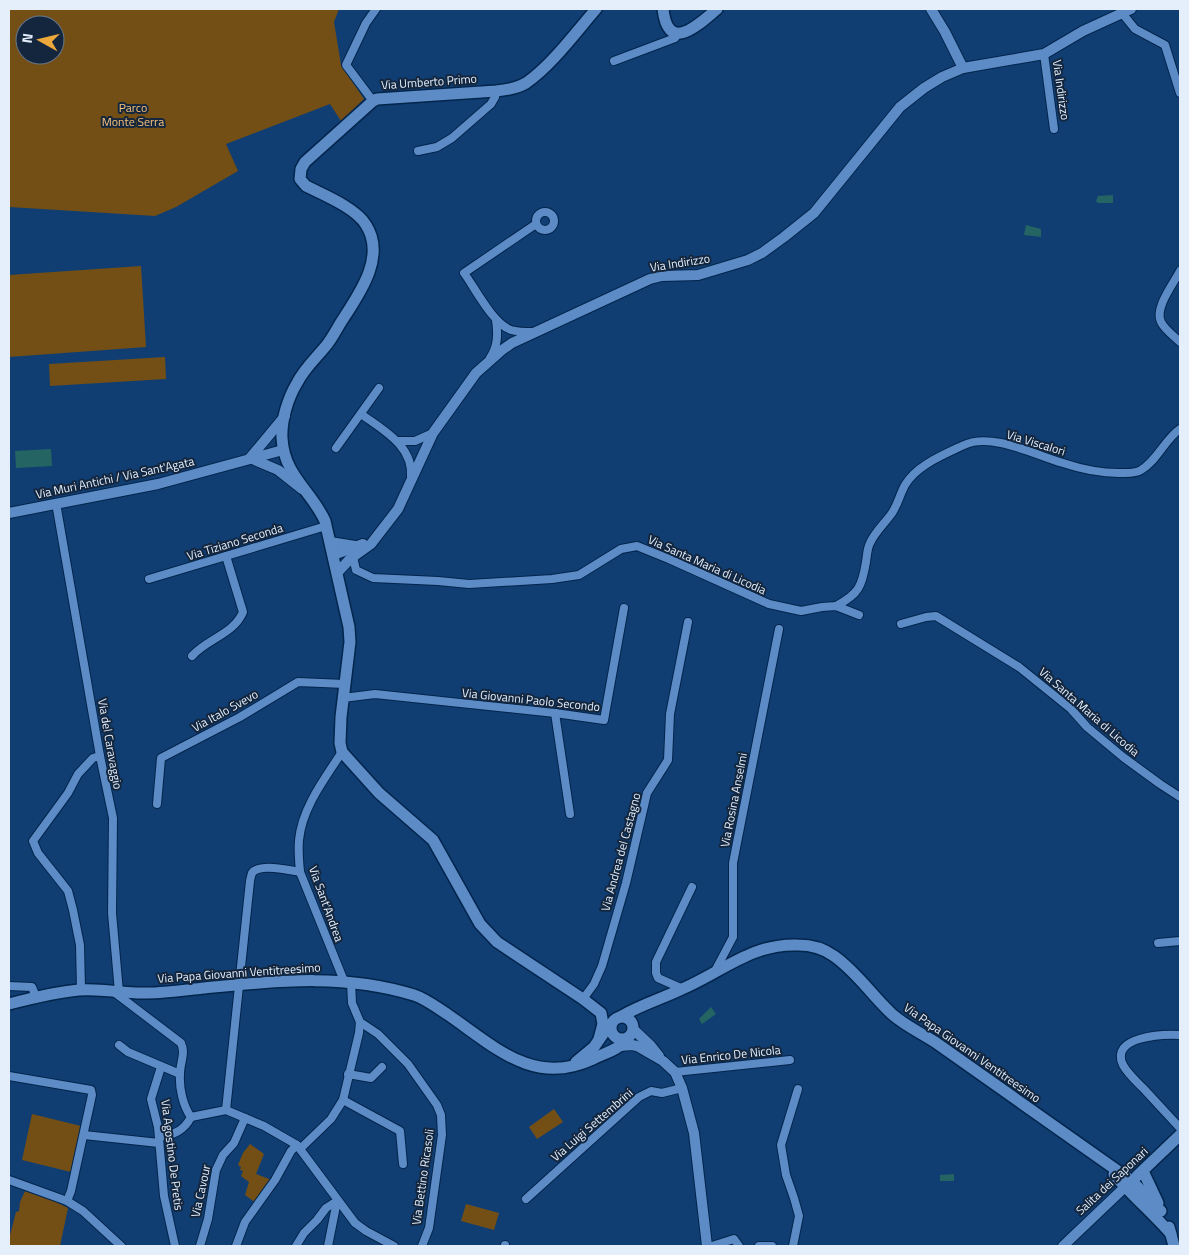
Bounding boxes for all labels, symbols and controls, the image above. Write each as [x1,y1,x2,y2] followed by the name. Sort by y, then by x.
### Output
[15,15,65,65] north arrow
[16,32,38,44] text: N
[1048,59,1075,121] street label: Via Indirizzo
[380,69,478,94] street label: Via Umberto Primo
[102,98,164,131] park label: Parco Monte Serra
[648,248,711,277] street label: Via Indirizzo
[1004,425,1068,460] street label: Via Viscalori
[34,451,196,504] street label: Via Muri Antichi / Via Sant'Agata
[184,518,285,565] street label: Via Tiziano Seconda
[645,530,770,599] street label: Via Santa Maria di Licodia
[1035,662,1144,761] street label: Via Santa Maria di Licodia
[461,683,601,716] street label: Via Giovanni Paolo Secondo
[188,685,261,737] street label: Via Italo Svevo
[93,697,128,791] street label: Via del Caravaggio
[715,751,752,849] street label: Via Rosina Anselmi
[596,790,645,913] street label: Via Andrea del Castagno
[304,863,349,944] street label: Via Sant'Andrea
[157,957,321,988] street label: Via Papa Giovanni Ventitreesimo
[900,998,1045,1107] street label: Via Papa Giovanni Ventitreesimo
[680,1040,782,1069] street label: Via Enrico De Nicola
[546,1083,637,1166] street label: Via Luigi Settembrini
[156,1098,189,1212] street label: Via Agostino De Pretis
[406,1128,439,1226] street label: Via Bettino Ricasoli
[1071,1142,1152,1219] street label: Salita dei Saponari
[186,1163,215,1219] street label: Via Cavour

